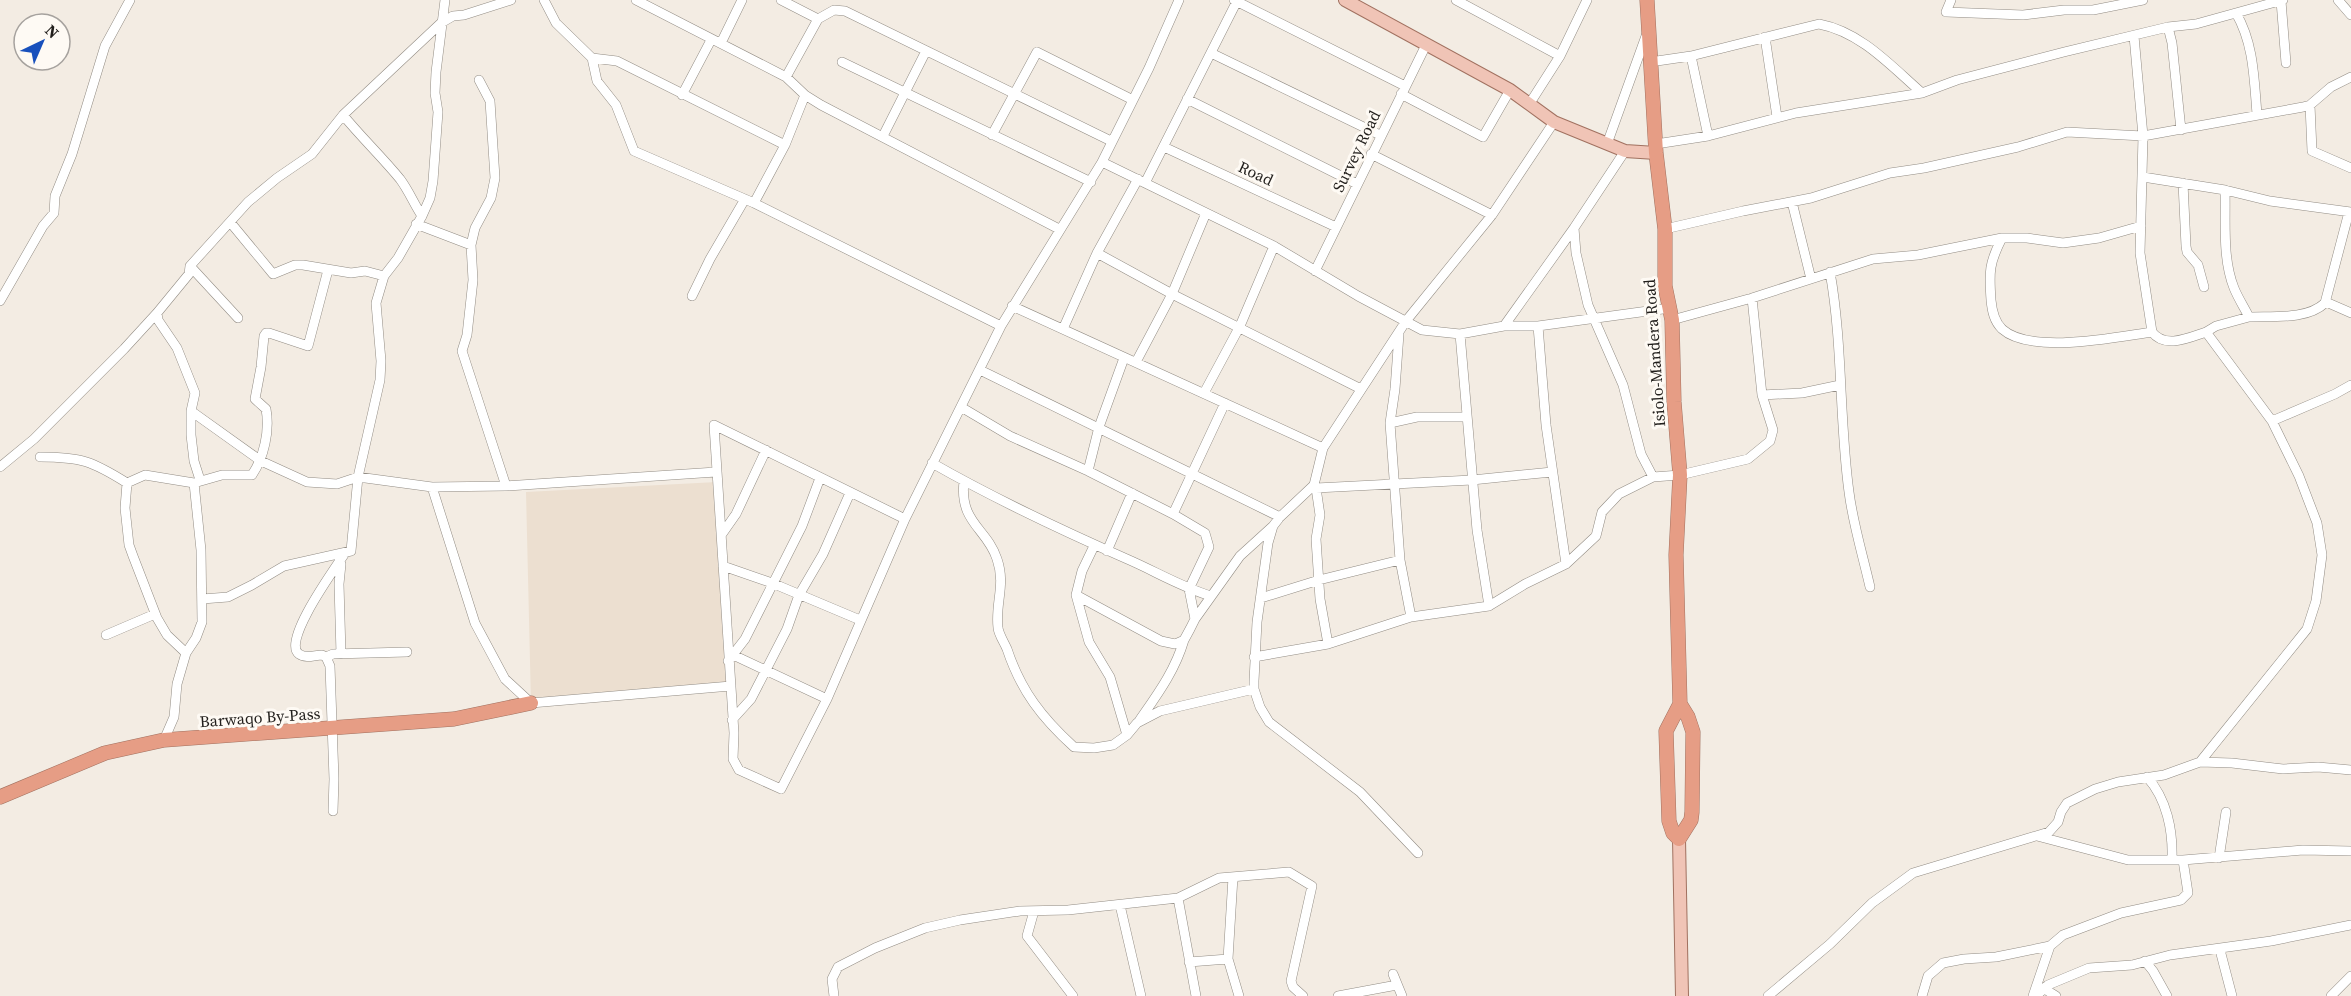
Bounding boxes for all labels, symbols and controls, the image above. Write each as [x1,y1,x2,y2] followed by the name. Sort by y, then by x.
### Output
[12,12,72,72] north arrow
[41,19,65,43] text: N
[1327,107,1385,195] street label: Survey Road
[1235,155,1277,191] street label: Road
[1638,278,1670,428] street label: Isiolo-Mandera Road
[199,702,321,732] street label: Barwaqo By-Pass

